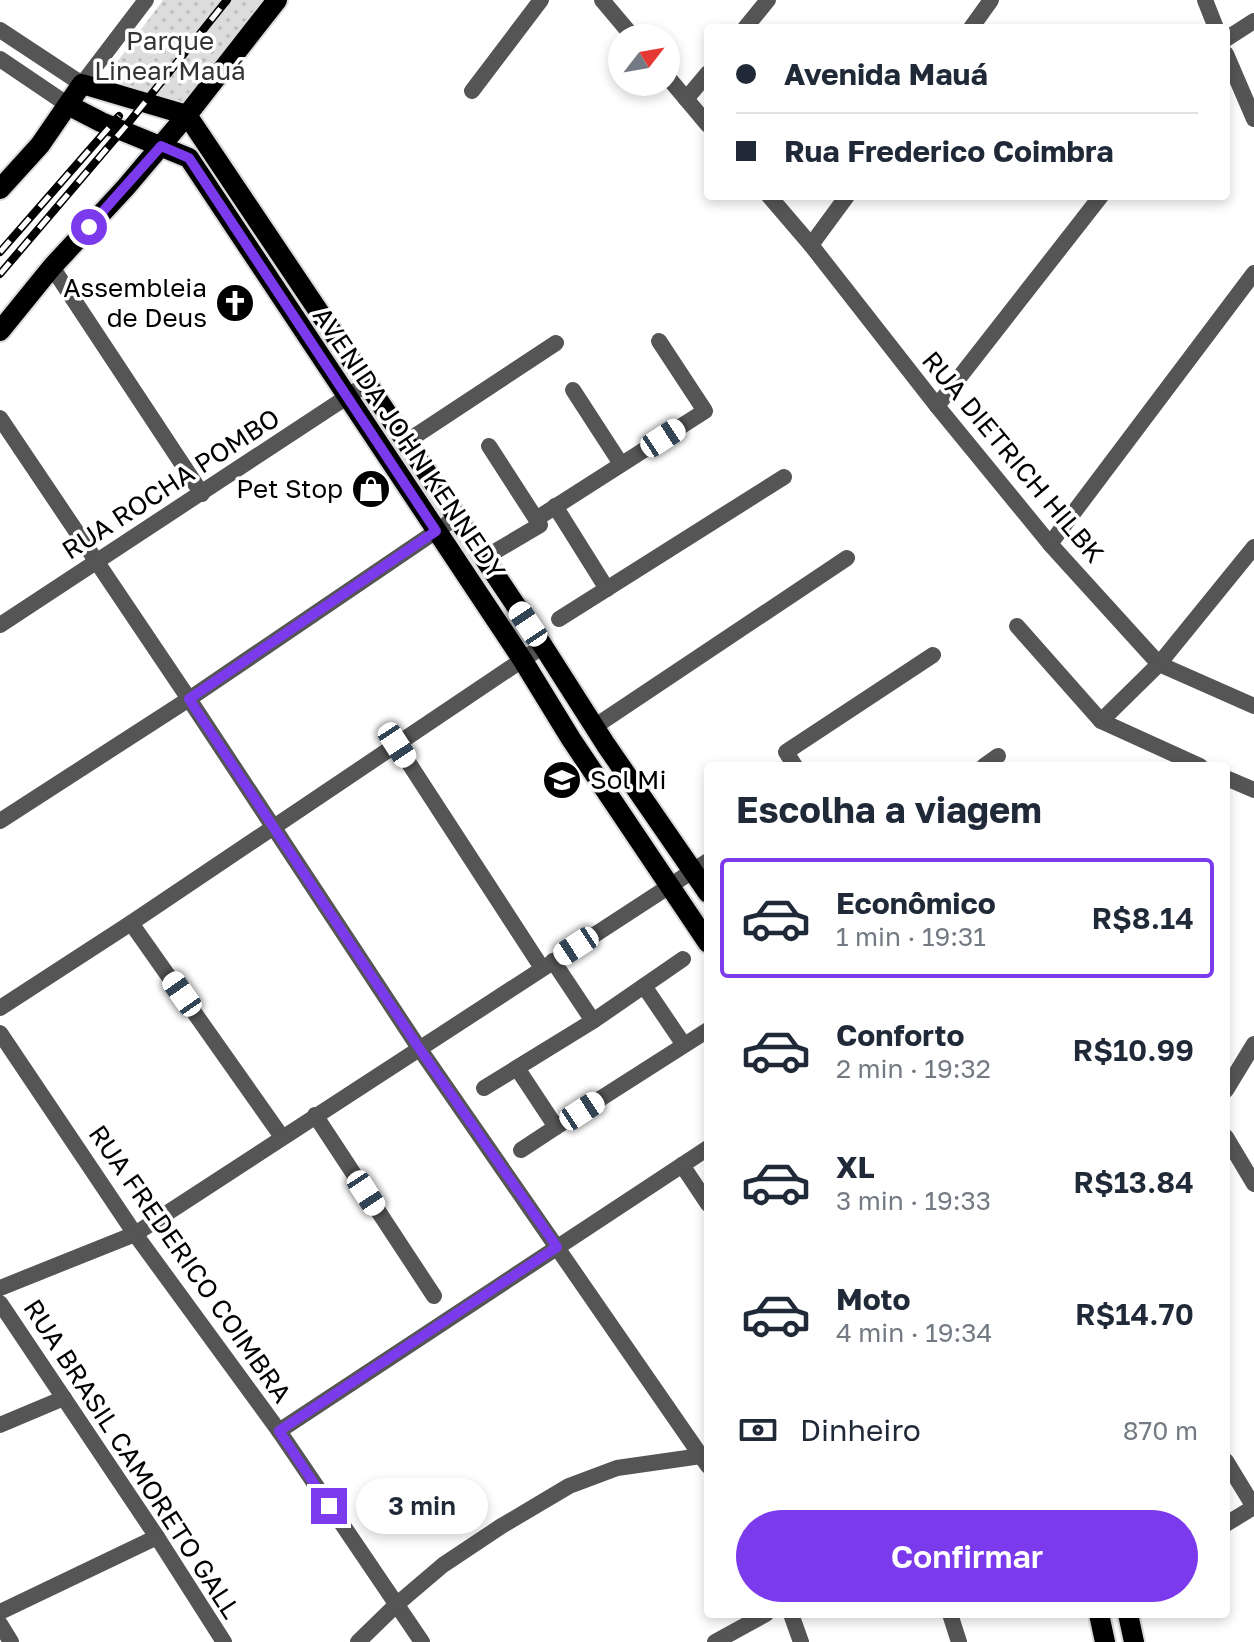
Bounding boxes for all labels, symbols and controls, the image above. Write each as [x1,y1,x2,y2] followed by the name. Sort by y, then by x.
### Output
[608,24,680,96] north arrow
[608,24,680,96] map controls
[94,25,246,86] park label: Parque Linear Mauá
[784,56,988,92] text: Avenida Mauá
[784,133,1114,169] text: Rua Frederico Coimbra
[71,209,107,245] route start
[63,272,207,333] place label: Assembleia de Deus
[214,282,256,324] church icon: Assembleia de Deus
[307,301,512,585] street label: AVENIDA JOHN KENNEDY
[916,345,1111,569] street label: RUA DIETRICH HILBK
[56,402,285,565] street label: RUA ROCHA POMBO
[636,415,690,461] car
[350,468,392,510] shop icon: Pet Stop
[236,473,343,504] place label: Pet Stop
[505,597,551,651] car
[374,718,420,772] car
[541,759,583,801] school or university icon: Sol Mi
[590,764,666,795] place label: Sol Mi
[736,788,1042,831] text: Escolha a viagem
[740,882,812,954] icon: car
[836,885,996,921] text: Econômico
[1091,900,1194,936] text: R$8.14
[836,921,986,952] text: 1 min · 19:31
[549,923,603,969] car
[158,967,206,1021] car
[740,1014,812,1086] icon: car
[836,1017,965,1053] text: Conforto
[1073,1032,1194,1068] text: R$10.99
[836,1053,991,1084] text: 2 min · 19:32
[555,1088,609,1134] car
[83,1119,298,1409] street label: RUA FREDERICO COIMBRA
[740,1146,812,1218] icon: car
[836,1149,875,1185] text: XL
[1073,1164,1194,1200] text: R$13.84
[343,1166,389,1220] car
[836,1185,991,1216] text: 3 min · 19:33
[740,1278,812,1350] icon: car
[836,1281,911,1317] text: Moto
[18,1293,247,1624] street label: RUA BRASIL CAMORETO GALL
[1075,1296,1194,1332] text: R$14.70
[836,1317,992,1348] text: 4 min · 19:34
[736,1408,780,1452] icon: cash
[800,1412,921,1448] text: Dinheiro
[1123,1415,1198,1446] text: 870 m
[357,1478,489,1534] callout: 3 min
[311,1488,347,1524] route end
[388,1490,456,1521] text: 3 min
[736,1510,1198,1602] button: Confirmar

